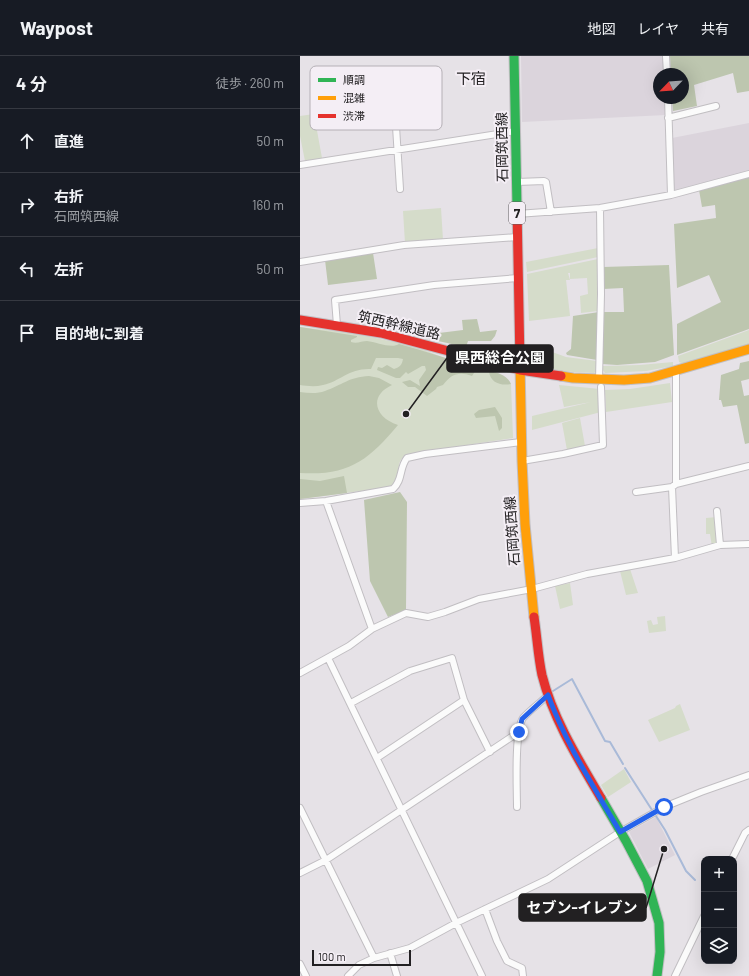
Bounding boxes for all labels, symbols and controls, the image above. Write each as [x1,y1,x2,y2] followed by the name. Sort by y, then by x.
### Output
[20,16,93,39] text: Waypost
[587,20,615,37] text: 地図
[637,20,679,37] text: レイヤ
[701,20,729,37] text: 共有
[310,66,442,130] legend
[653,68,689,104] north arrow
[456,69,486,87] district label: 下宿
[16,73,47,93] text: 4 分
[343,73,365,86] text: 順調
[216,75,284,91] text: 徒歩 · 260 m
[343,91,365,104] text: 混雑
[343,109,365,122] text: 渋滞
[492,112,511,182] street label: 石岡筑西線
[16,130,38,152] icon: ahead
[54,132,84,150] text: 直進
[257,133,284,149] text: 50 m
[54,187,84,205] text: 右折
[16,194,38,216] icon: right
[252,197,284,213] text: 160 m
[509,202,525,224] road number: 7
[54,208,119,224] text: 石岡筑西線
[16,258,38,280] icon: left
[54,260,84,278] text: 左折
[257,261,284,277] text: 50 m
[356,307,442,342] street label: 筑西幹線道路
[16,322,38,344] icon: arrive
[54,324,144,342] text: 目的地に到着
[447,345,553,372] callout: 県西総合公園
[455,348,545,366] text: 県西総合公園
[501,496,522,567] street label: 石岡筑西線
[510,723,528,741] route end
[655,798,673,816] route start
[701,856,737,964] map controls
[701,856,737,892] button: +
[701,892,737,928] button: −
[519,894,646,921] callout: セブン-イレブン
[526,898,638,916] text: セブン-イレブン
[701,928,737,964] button: layers
[312,948,411,967] scale bar
[318,950,346,963] text: 100 m

